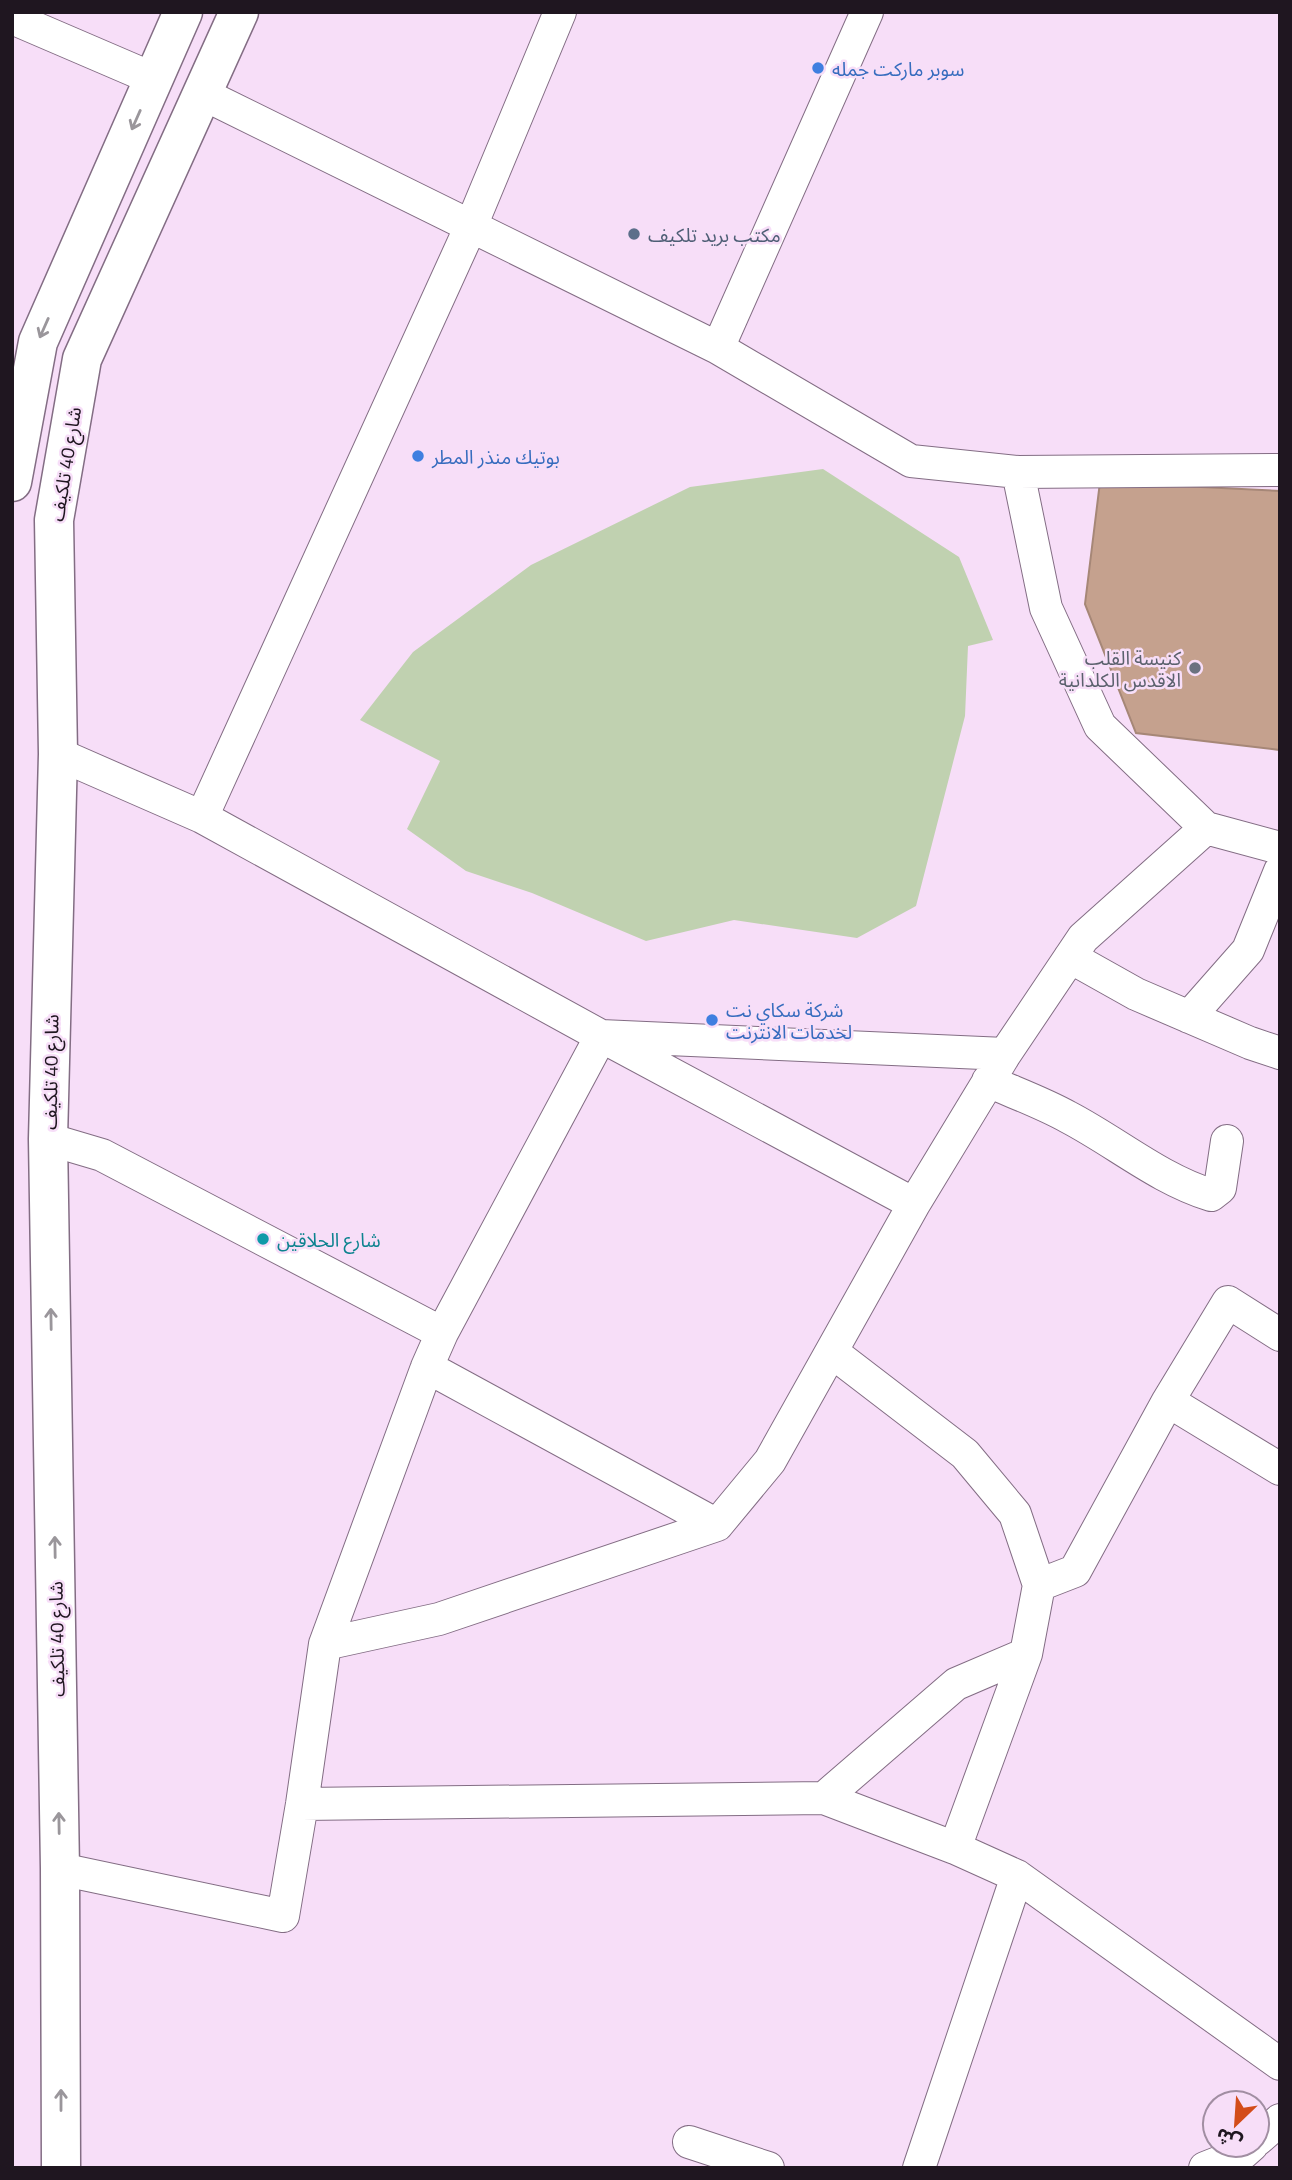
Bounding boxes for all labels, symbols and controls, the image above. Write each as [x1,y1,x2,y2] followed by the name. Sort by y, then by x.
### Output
[832,54,964,83] place label: سوبر ماركت جمله
[810,60,826,76] marker: سوبر ماركت جمله
[129,108,142,130] one-way arrow
[648,220,781,249] place label: مكتب بريد تلكيف
[626,226,642,242] marker: مكتب بريد تلكيف
[37,317,50,338] one-way arrow
[42,405,88,523] street label: شارع 40 تلكيف
[431,442,560,471] place label: بوتيك منذر المطر
[410,448,426,464] marker: بوتيك منذر المطر
[1059,643,1182,694] place label: كنيسة القلب الاقدس الكلدانية
[1187,660,1203,676] marker: كنيسة القلب الاقدس الكلدانية
[726,995,852,1046] place label: شركة سكاي نت لخدمات الانترنت
[704,1012,720,1028] marker: شركة سكاي نت لخدمات الانترنت
[34,1014,66,1130] street label: شارع 40 تلكيف
[277,1225,381,1254] place label: شارع الحلاقين
[255,1231,271,1247] marker: شارع الحلاقين
[44,1308,58,1331] one-way arrow
[48,1535,61,1558] one-way arrow
[40,1581,72,1697] street label: شارع 40 تلكيف
[52,1812,66,1835] one-way arrow
[54,2088,68,2111] one-way arrow
[1201,2089,1271,2159] north arrow
[1211,2121,1247,2159] text: ش

